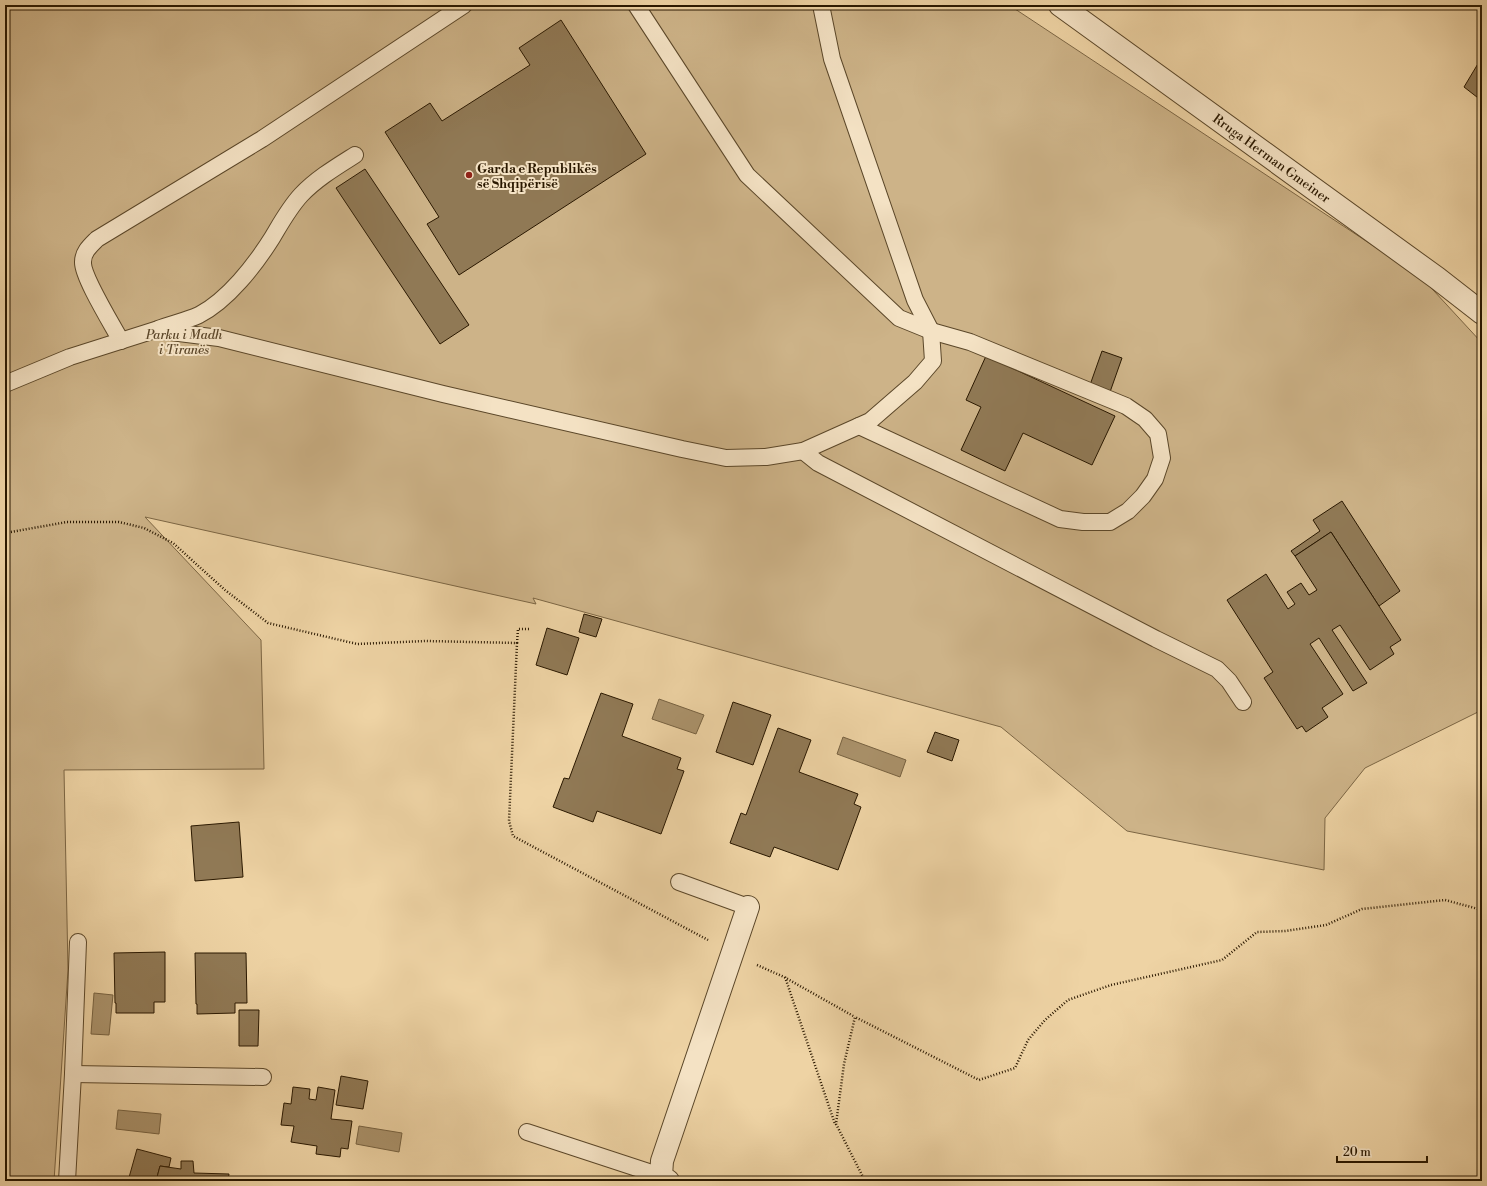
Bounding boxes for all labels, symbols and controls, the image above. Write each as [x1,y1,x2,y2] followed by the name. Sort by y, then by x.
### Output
[1210,111,1334,207] street label: Rruga Herman Gmeiner
[477,161,597,192] place label: Garda e Republikës së Shqipërisë
[464,170,474,180] marker: Garda e Republikës së Shqipërisë
[145,327,223,358] park label: Parku i Madh i Tiranës
[1337,1138,1427,1164] scale bar
[1343,1145,1371,1160] text: 20 m

